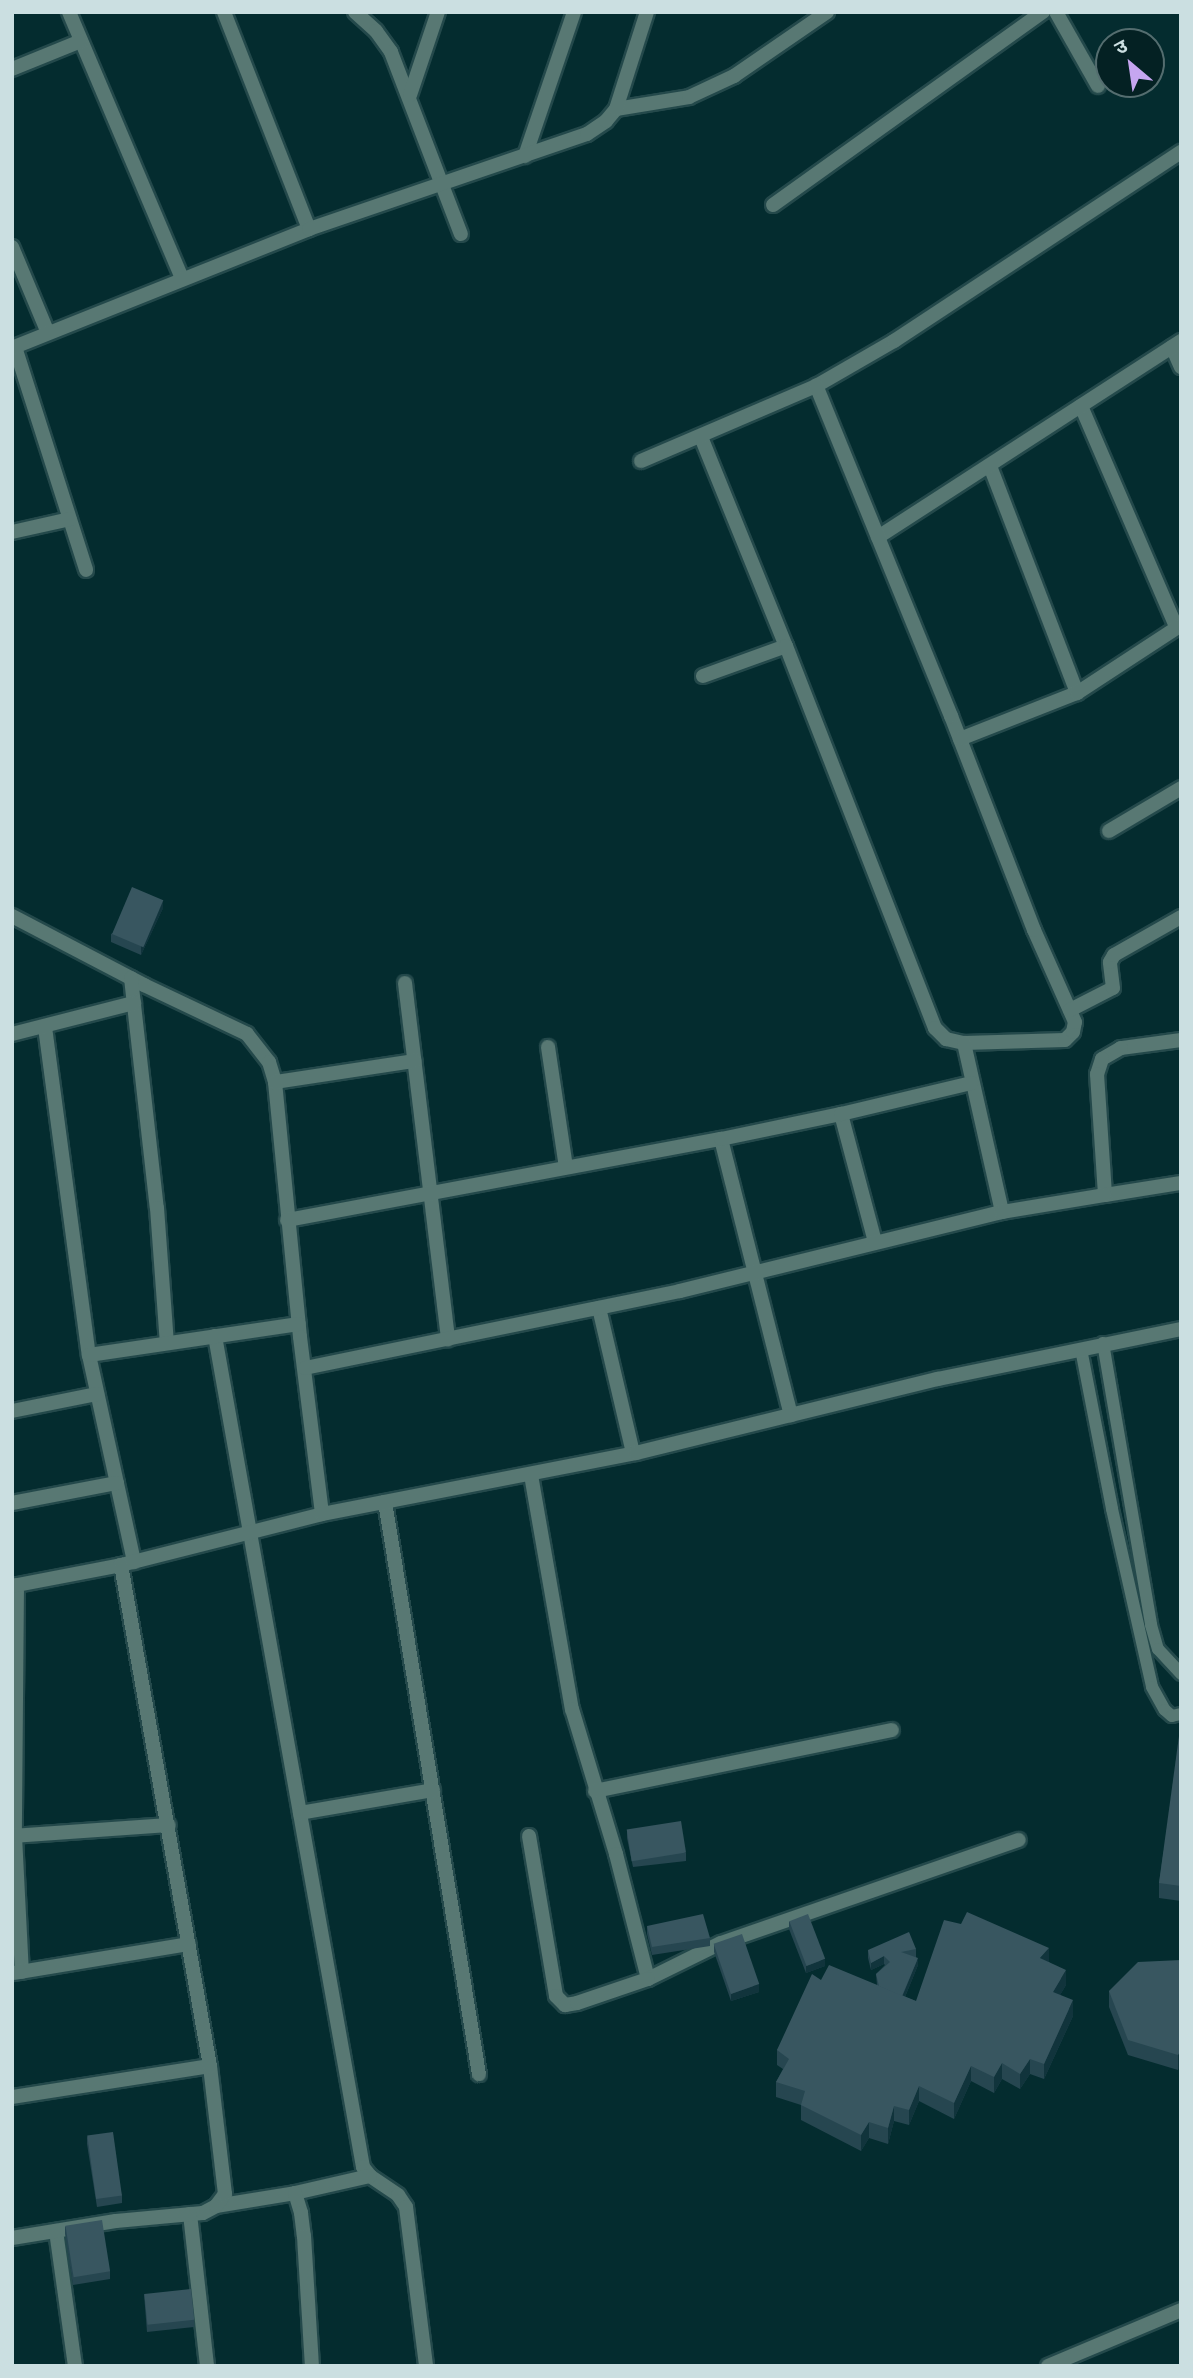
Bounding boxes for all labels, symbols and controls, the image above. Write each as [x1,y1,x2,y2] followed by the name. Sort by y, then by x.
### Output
[1095,28,1165,98] north arrow
[1110,33,1131,60] text: उ

